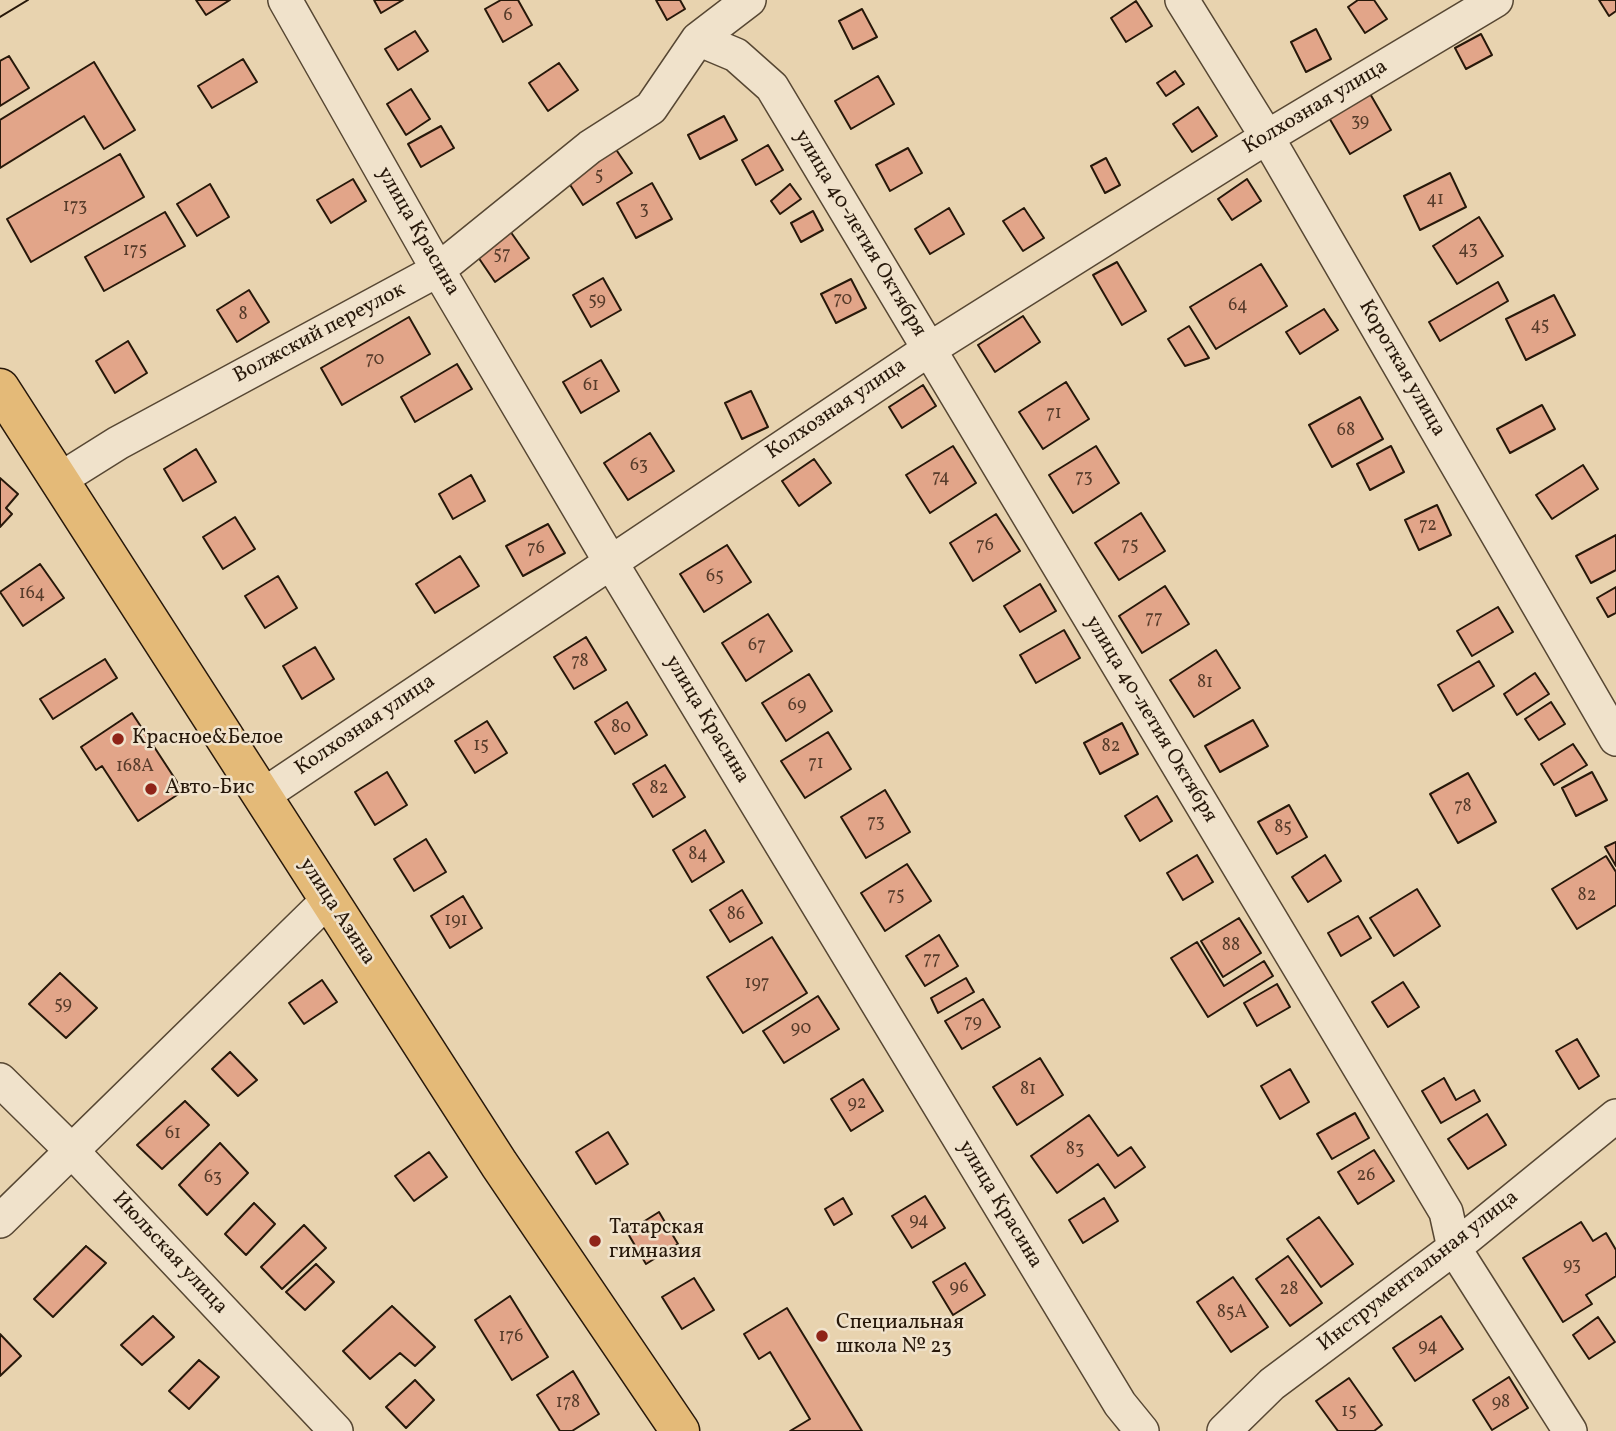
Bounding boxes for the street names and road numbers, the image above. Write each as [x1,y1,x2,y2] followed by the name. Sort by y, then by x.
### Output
[1239,55,1393,161] street label: Колхозная улица
[787,126,931,342] street label: улица 40-летия Октября
[370,163,464,301] street label: улица Красина
[230,278,410,390] street label: Волжский переулок
[1352,296,1450,442] street label: Короткая улица
[762,354,912,466] street label: Колхозная улица
[1078,612,1222,828] street label: улица 40-летия Октября
[658,651,754,789] street label: улица Красина
[291,670,441,782] street label: Колхозная улица
[292,854,380,970] street label: улица Азина
[951,1136,1047,1274] street label: улица Красина
[1314,1186,1524,1358] street label: Инструментальная улица
[106,1188,232,1320] street label: Июльская улица

